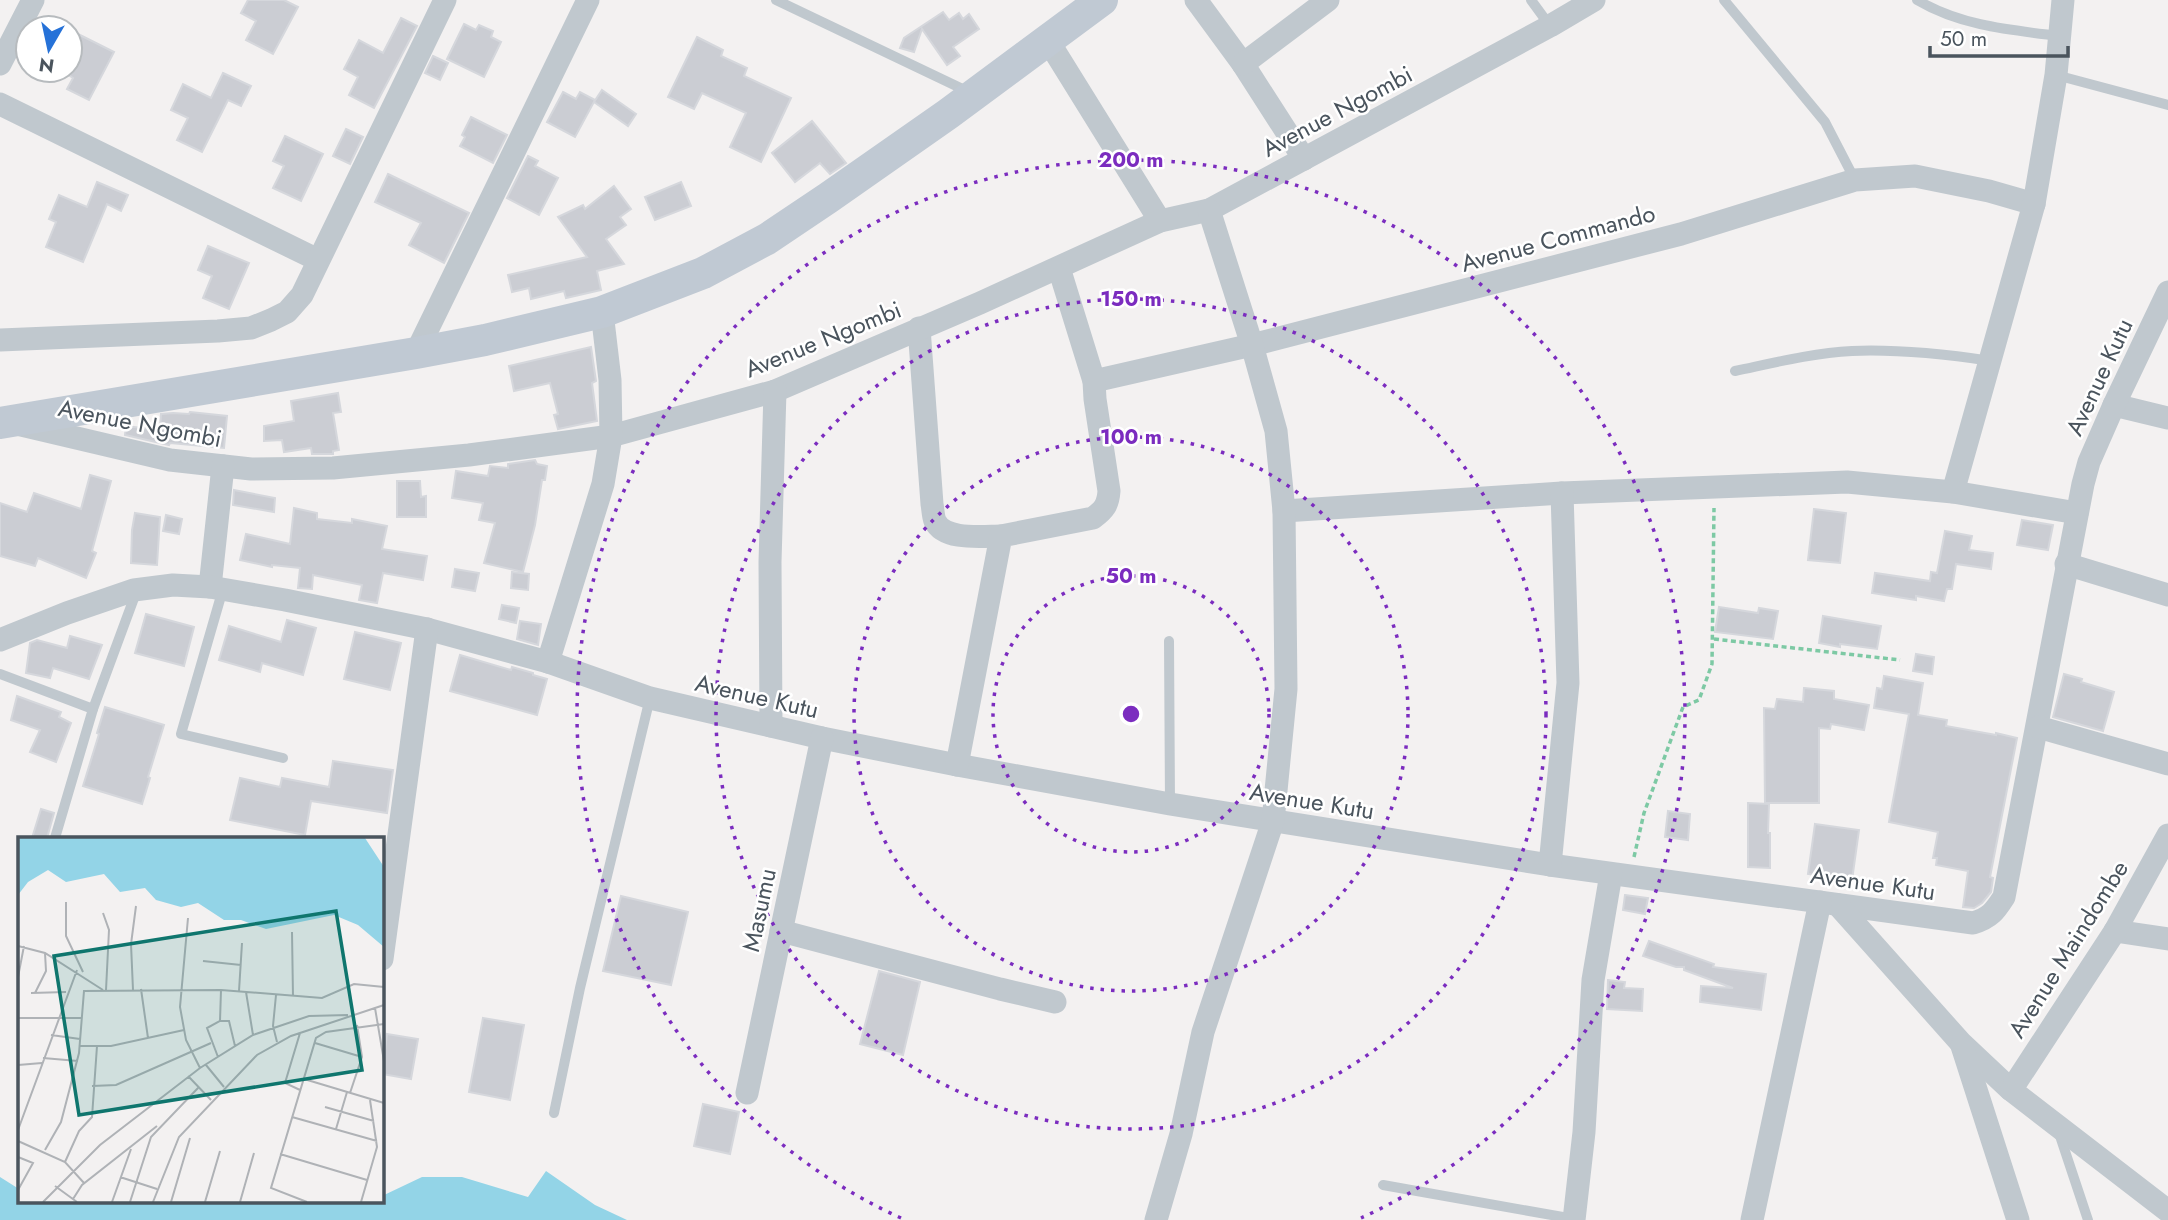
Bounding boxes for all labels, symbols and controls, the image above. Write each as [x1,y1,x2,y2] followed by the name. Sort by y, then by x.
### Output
[14,14,84,84] north arrow
[1930,14,2068,58] scale bar
[1940,24,1987,54] text: 50 m
[37,51,56,80] text: N
[1256,57,1418,165] street label: Avenue Ngombi
[1098,145,1164,175] text: 200 m
[1457,195,1659,281] street label: Avenue Commando
[1100,284,1162,314] text: 150 m
[739,292,907,386] street label: Avenue Ngombi
[2057,313,2141,441] street label: Avenue Kutu
[55,390,225,456] street label: Avenue Ngombi
[1100,422,1162,452] text: 100 m
[1106,561,1156,591] text: 50 m
[692,665,822,727] street label: Avenue Kutu
[1119,702,1143,726] centre of rings
[1247,774,1377,828] street label: Avenue Kutu
[18,837,383,1202] inset map
[1999,854,2137,1044] street label: Avenue Maindombe
[1808,857,1938,909] street label: Avenue Kutu
[733,865,785,955] street label: Masumu

